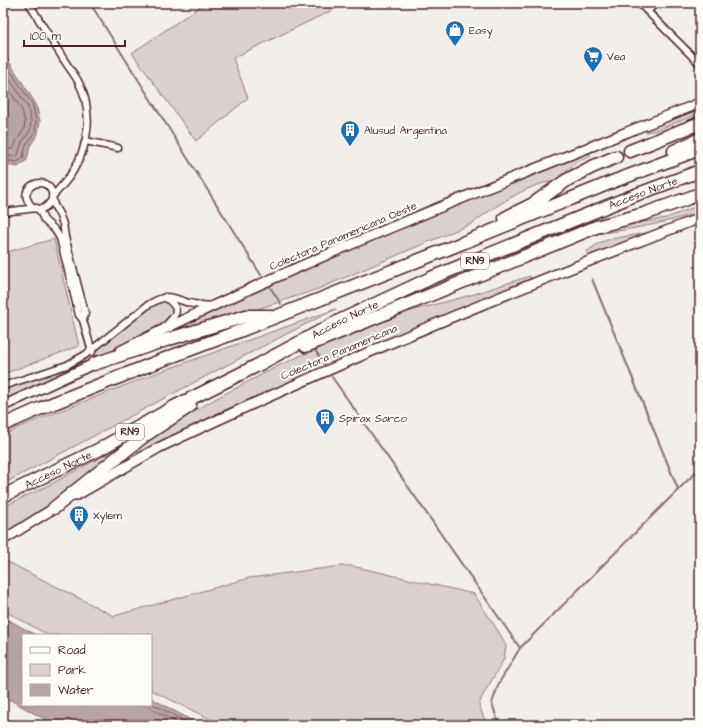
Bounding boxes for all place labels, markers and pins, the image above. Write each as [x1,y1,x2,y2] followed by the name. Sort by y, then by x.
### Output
[444,19,466,47] shop icon: Easy
[469,23,493,39] place label: Easy
[582,45,604,73] supermarket icon: Vea
[607,49,626,64] place label: Vea
[339,119,361,147] building icon: Alusud Argentina
[364,123,447,139] place label: Alusud Argentina
[314,407,336,435] building icon: Spirax Sarco
[339,411,408,426] place label: Spirax Sarco
[68,504,90,532] building icon: Xylem
[93,508,122,524] place label: Xylem

